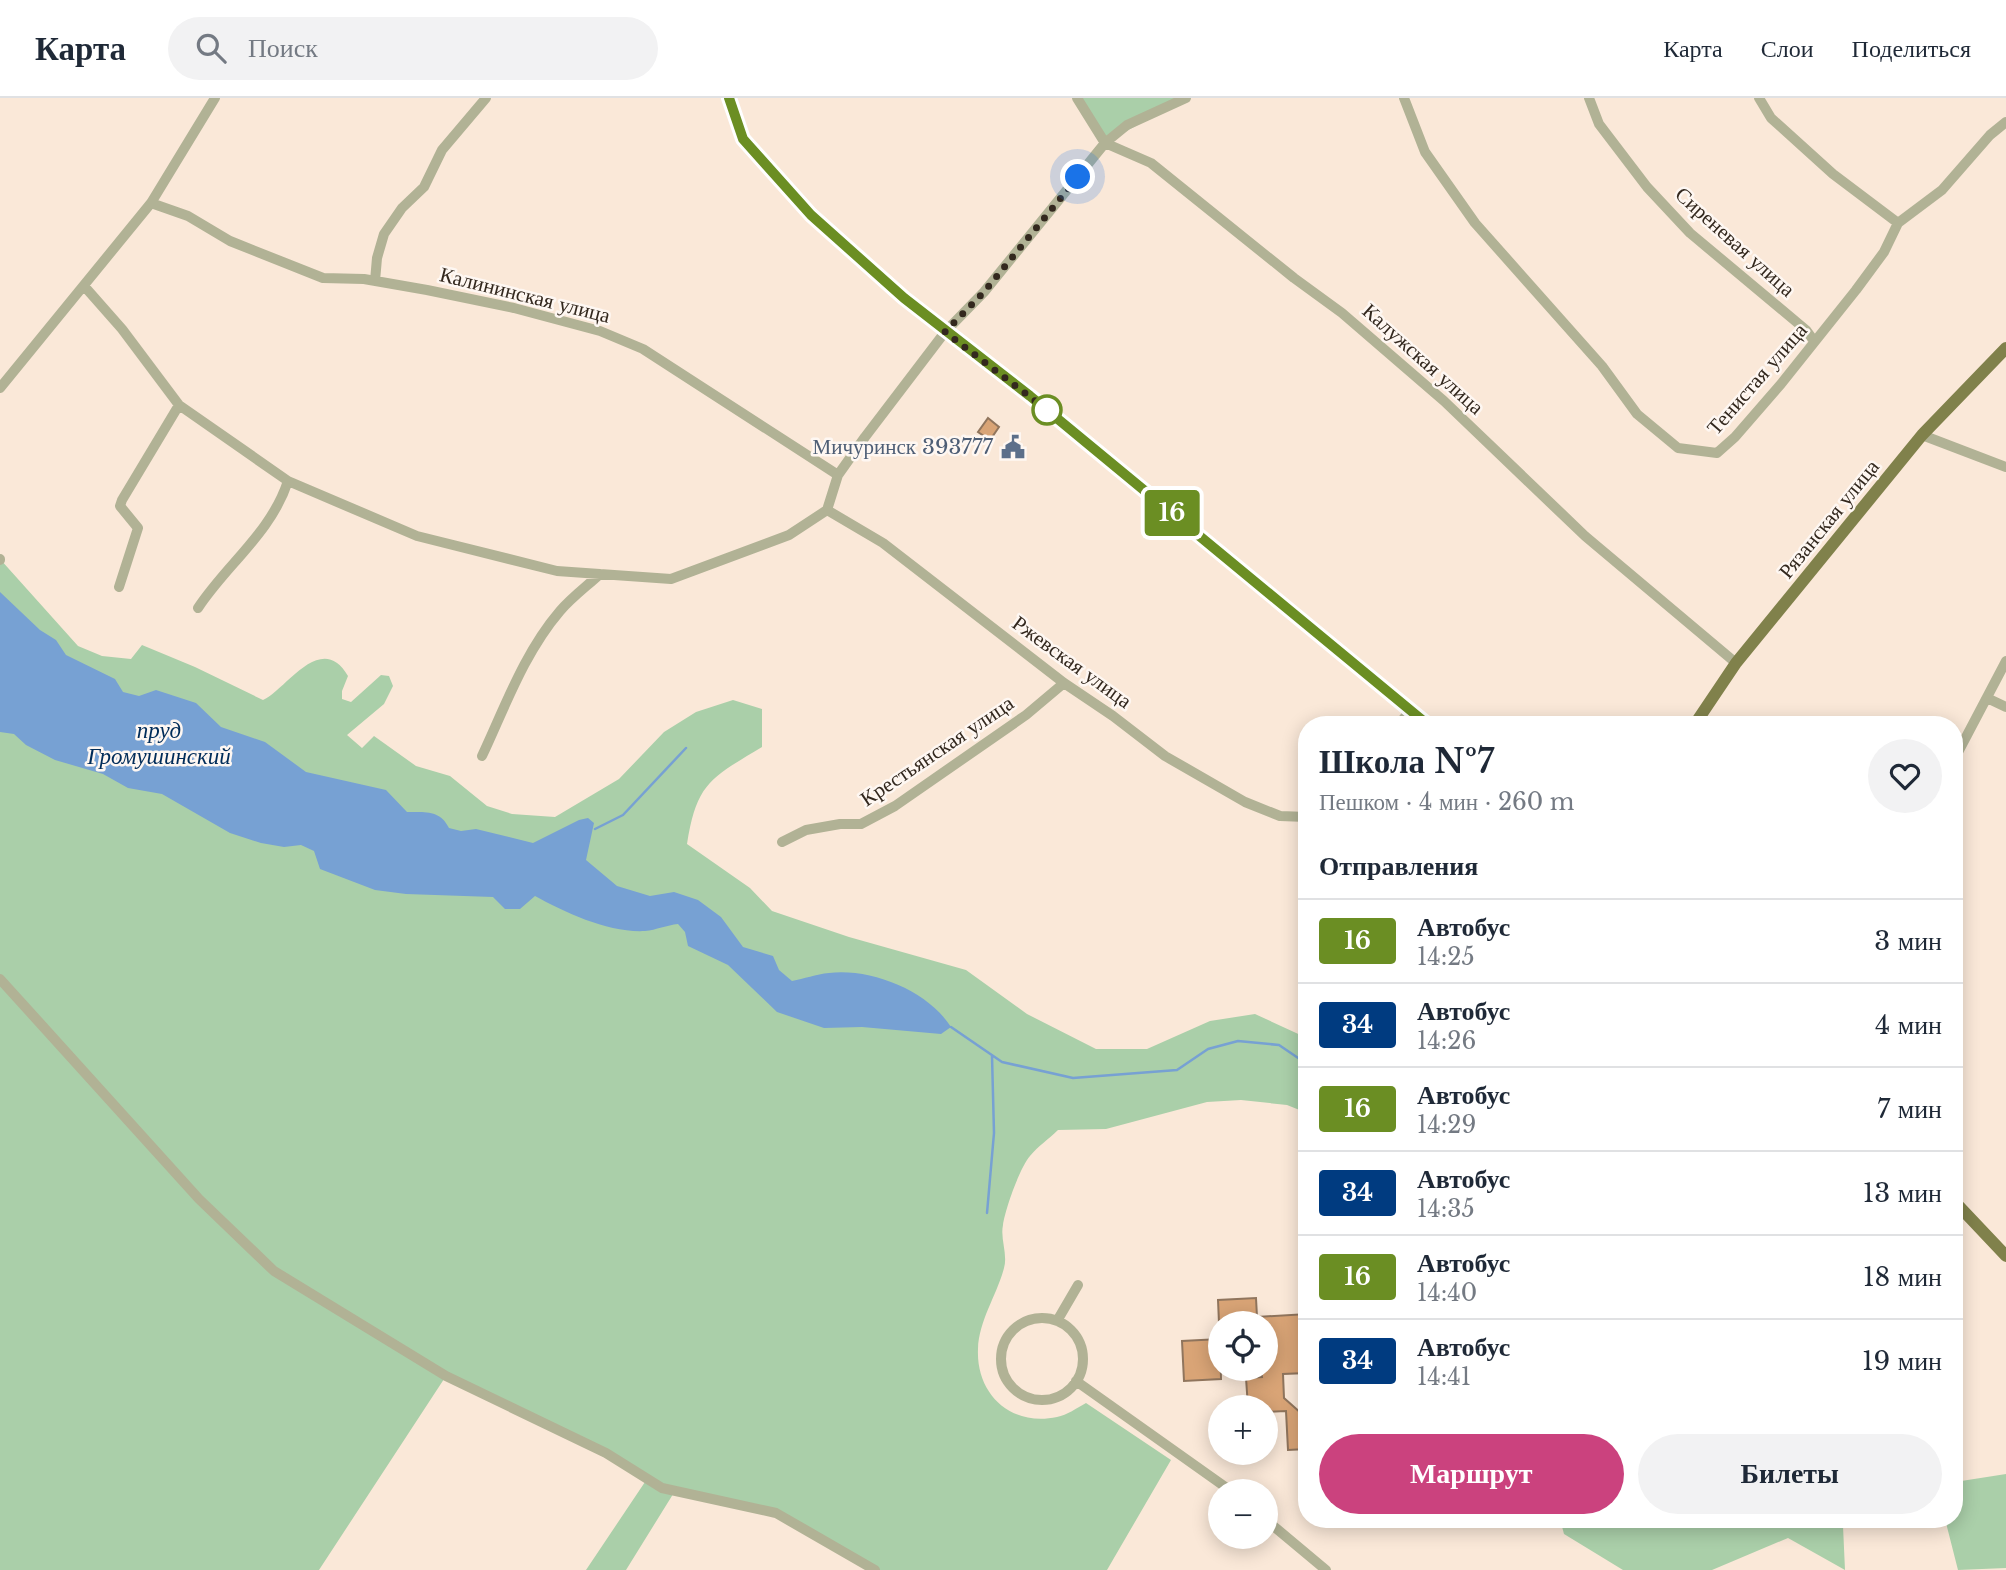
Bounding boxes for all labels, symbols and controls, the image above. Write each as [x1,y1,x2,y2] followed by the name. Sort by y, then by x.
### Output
[168,17,658,80] search box
[35,28,126,69] text: Карта
[192,29,230,67] icon: search
[248,32,318,64] text: Поиск
[1663,34,1723,63] text: Карта
[1761,34,1814,63] text: Слои
[1852,34,1971,63] text: Поделиться
[1060,159,1095,194] your location
[1670,181,1801,303] street label: Сиреневая улица
[437,261,614,329] street label: Калининская улица
[1357,298,1489,421] street label: Калужская улица
[1701,317,1813,440] street label: Тенистая улица
[1032,395,1062,425] unlabelled marker
[999,433,1027,461] public building icon: Мичуринск 393777
[813,434,993,460] place label: Мичуринск 393777
[1773,454,1885,584] street label: Рязанская улица
[1140,490,1204,536] line badge: 16
[1159,498,1185,527] text: 16
[1007,610,1137,714] street label: Ржевская улица
[855,690,1019,812] street label: Крестьянская улица
[86,716,231,770] water label: пруд Громушинский
[1868,739,1942,813] button: heart
[1319,741,1494,782] text: Школа №7
[1319,788,1575,816] text: Пешком · 4 мин · 260 m
[1319,850,1478,882] text: Отправления
[1417,911,1510,943] text: Автобус
[1874,925,1942,957] text: 3 мин
[1344,926,1371,955] text: 16
[1417,943,1475,971] text: 14:25
[1417,995,1510,1027] text: Автобус
[1875,1009,1942,1041] text: 4 мин
[1342,1010,1373,1039] text: 34
[1417,1027,1476,1055] text: 14:26
[1417,1079,1510,1111] text: Автобус
[1877,1093,1942,1125] text: 7 мин
[1344,1094,1371,1123] text: 16
[1417,1111,1476,1139] text: 14:29
[1417,1163,1510,1195] text: Автобус
[1863,1177,1942,1209] text: 13 мин
[1342,1178,1373,1207] text: 34
[1417,1195,1475,1223] text: 14:35
[1417,1247,1510,1279] text: Автобус
[1863,1261,1942,1293] text: 18 мин
[1344,1262,1371,1291] text: 16
[1417,1279,1477,1307] text: 14:40
[1208,1311,1278,1549] map controls
[1208,1311,1278,1381] button: locate
[1417,1331,1510,1363] text: Автобус
[1862,1345,1942,1377] text: 19 мин
[1342,1346,1373,1375] text: 34
[1417,1363,1471,1391] text: 14:41
[1208,1395,1278,1465] button: +
[1319,1434,1624,1514] button: Маршрут
[1638,1434,1942,1514] button: Билеты
[1208,1479,1278,1549] button: −

